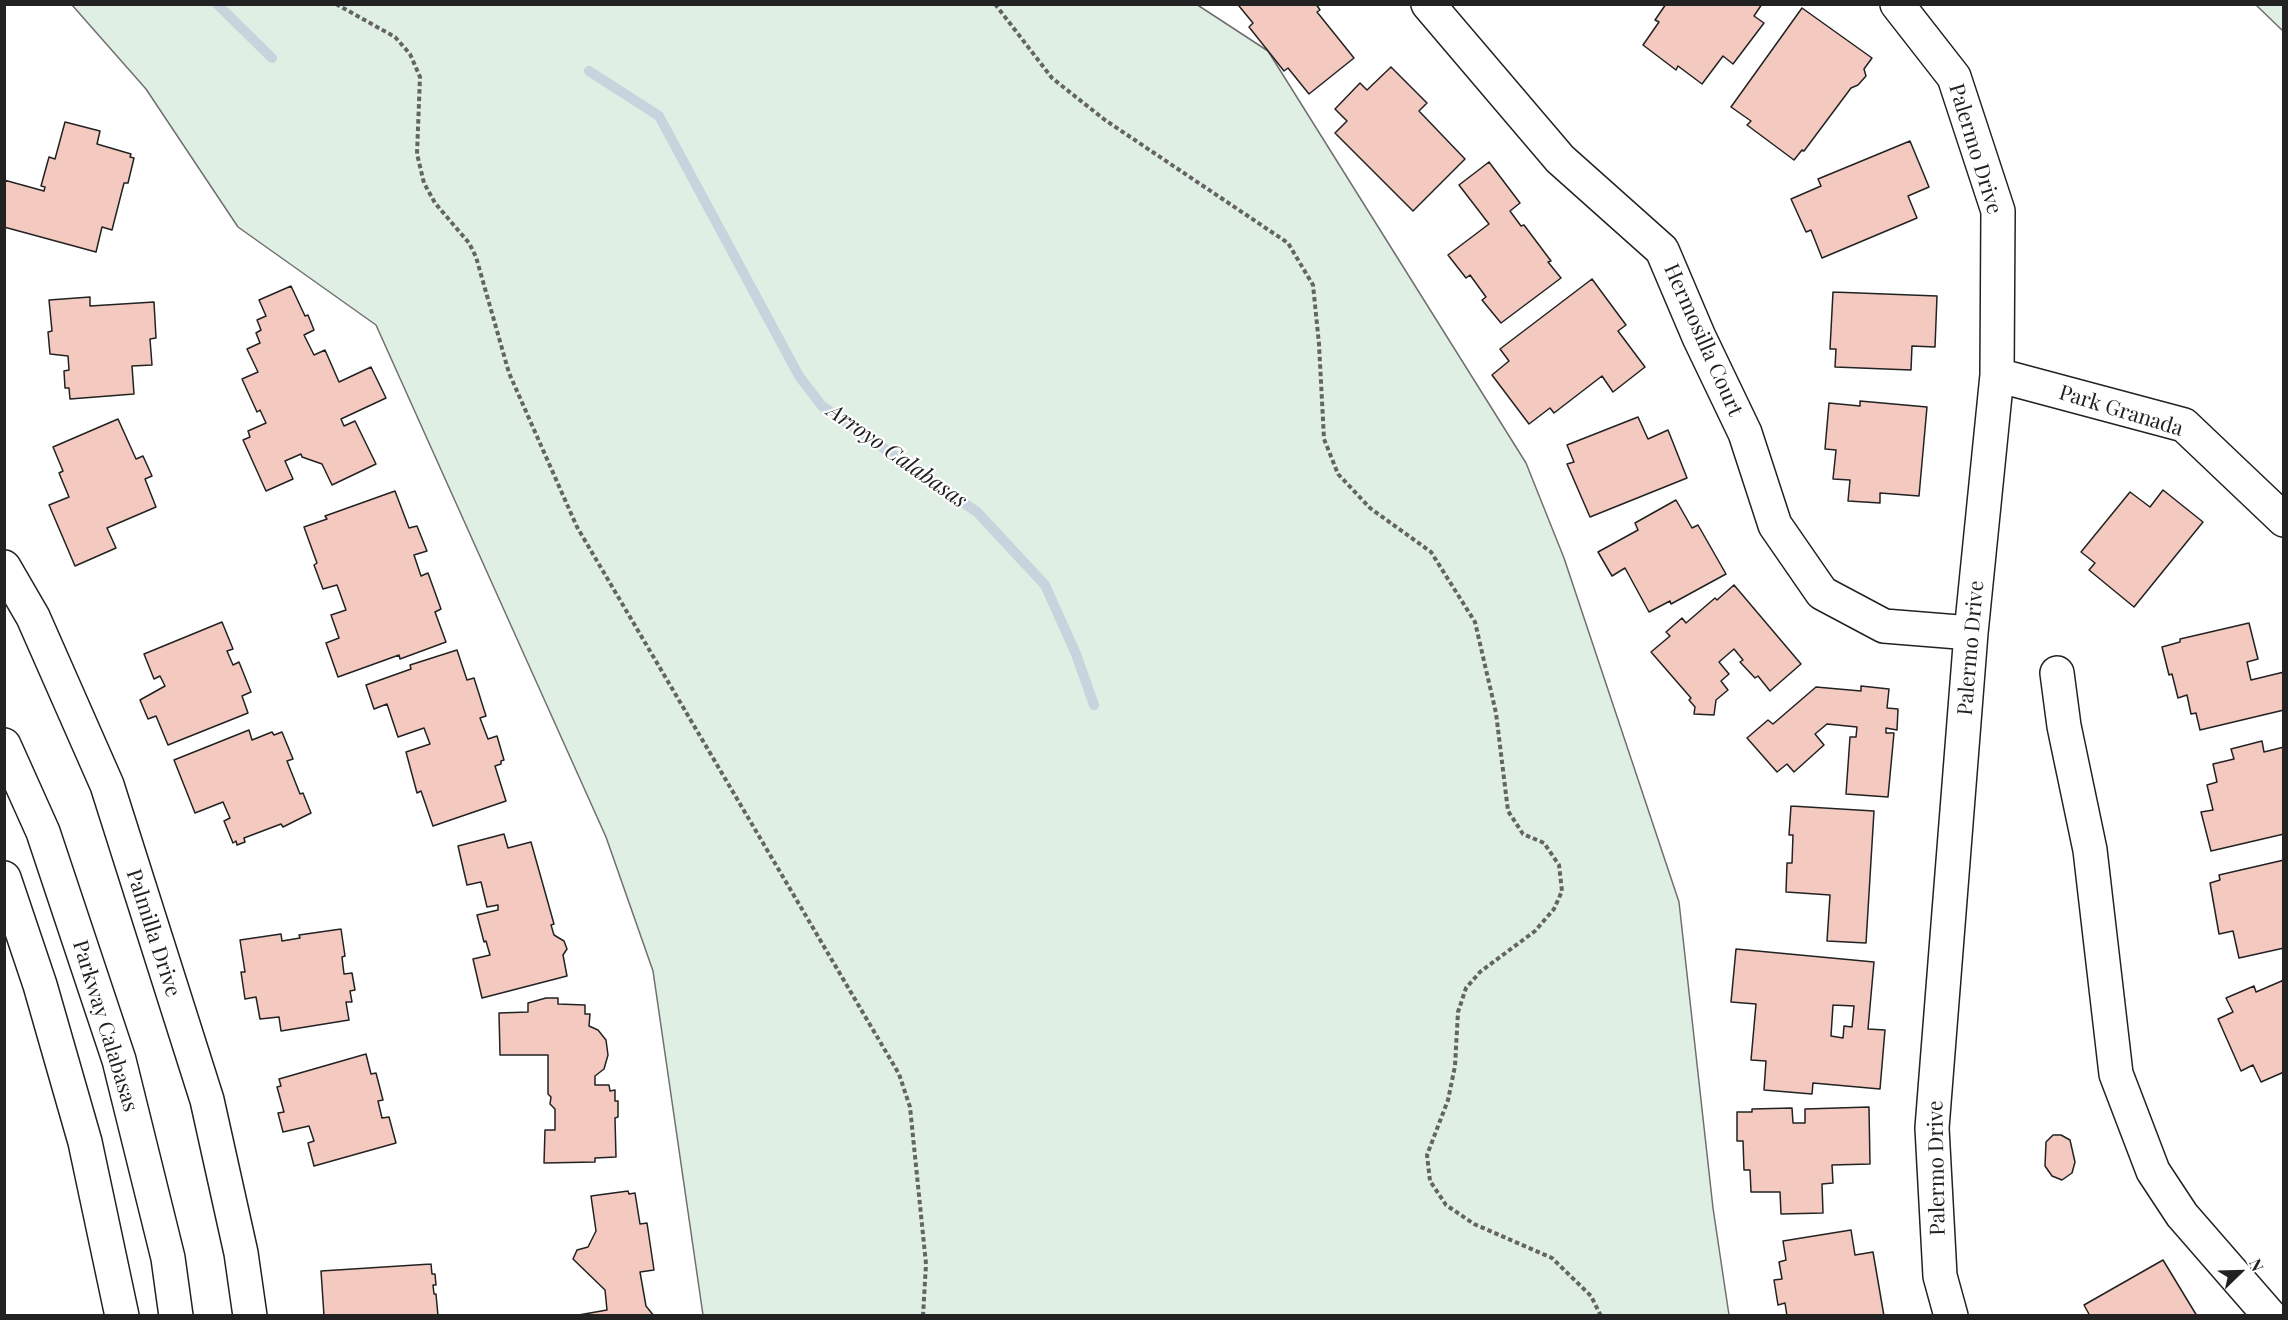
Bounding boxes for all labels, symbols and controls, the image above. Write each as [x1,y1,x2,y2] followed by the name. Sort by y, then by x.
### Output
[1943,81,2007,217] street label: Palermo Drive
[1658,260,1748,420] street label: Hermosilla Court
[2056,380,2186,442] street label: Park Granada
[822,398,972,514] water label: Arroyo Calabasas
[1953,580,1989,716] street label: Palermo Drive
[121,866,185,1000] street label: Palmilla Drive
[67,937,143,1115] street label: Parkway Calabasas
[1923,1100,1951,1236] street label: Palermo Drive
[2210,1242,2270,1302] north arrow
[2245,1255,2269,1274] text: N

